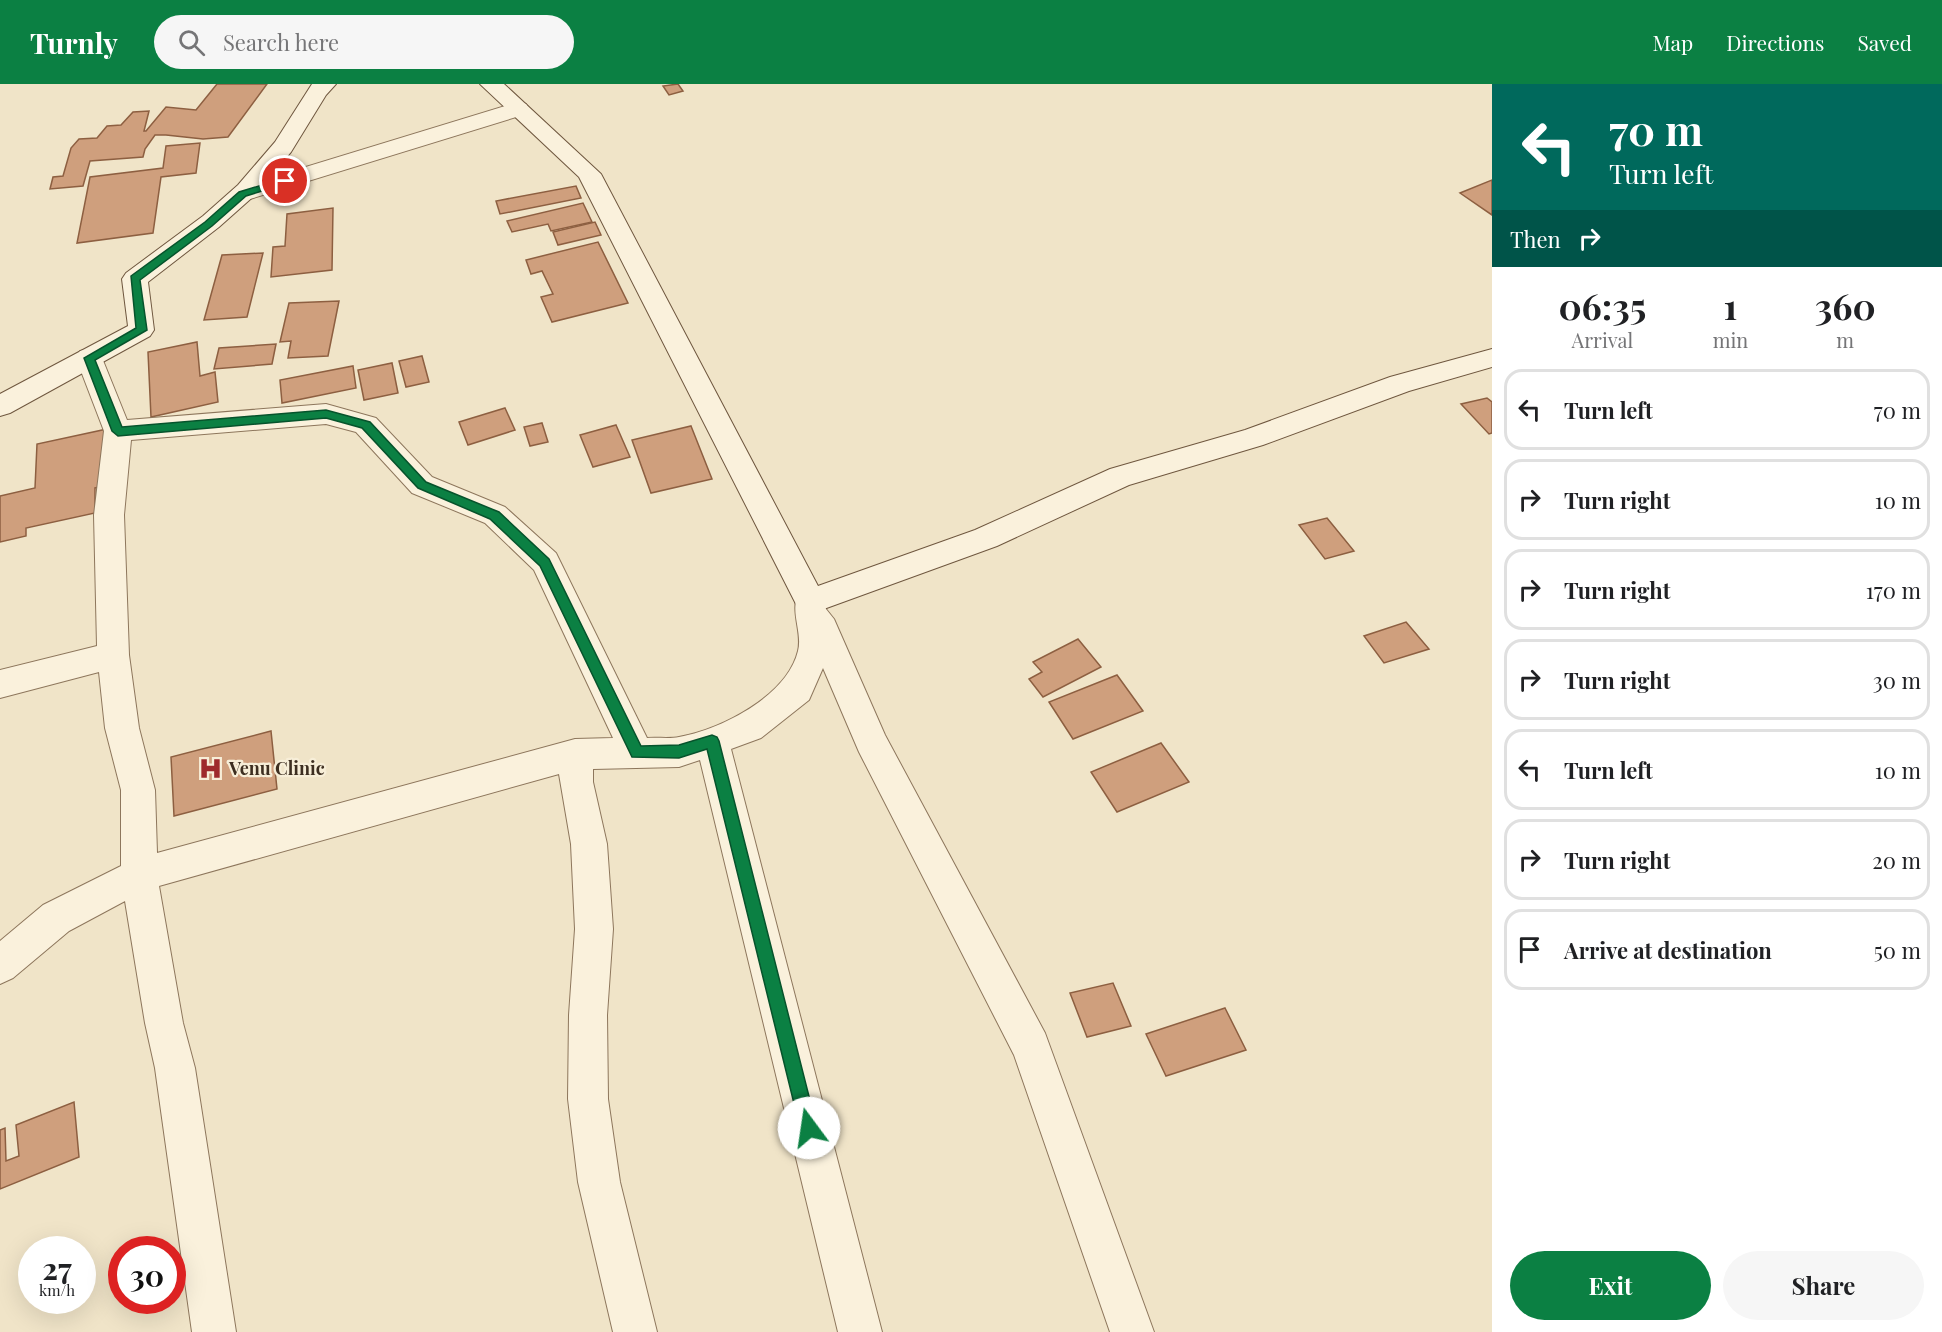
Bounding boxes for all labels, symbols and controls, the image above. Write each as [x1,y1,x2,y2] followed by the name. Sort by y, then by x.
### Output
[154,15,574,69] search box
[30,24,118,61] text: Turnly
[175,26,208,59] icon: search
[223,27,339,57] text: Search here
[1652,28,1693,56] text: Map
[1726,28,1824,56] text: Directions
[1857,28,1912,56] text: Saved
[1609,101,1703,157] text: 70 m
[1510,108,1588,186] icon: left
[259,155,310,206] pin
[1609,155,1713,191] text: Turn left
[268,164,301,197] icon: arrive
[1573,222,1606,255] icon: right
[1510,224,1561,254] text: Then
[1558,281,1646,329] text: 06:35
[1724,281,1737,329] text: 1
[1815,281,1876,329] text: 360
[1572,326,1633,353] text: Arrival
[1713,326,1748,353] text: min
[1836,326,1854,353] text: m
[1513,393,1546,426] icon: left
[1564,395,1653,425] text: Turn left
[1874,395,1921,425] text: 70 m
[1513,483,1546,516] icon: right
[1564,485,1670,515] text: Turn right
[1875,485,1921,515] text: 10 m
[1513,573,1546,606] icon: right
[1564,575,1670,605] text: Turn right
[1866,575,1921,605] text: 170 m
[1513,663,1546,696] icon: right
[1564,665,1670,695] text: Turn right
[1873,665,1921,695] text: 30 m
[1513,753,1546,786] icon: left
[1564,755,1653,785] text: Turn left
[1875,755,1921,785] text: 10 m
[198,756,224,782] hospital icon: Venu Clinic
[228,756,325,780] place label: Venu Clinic
[1513,843,1546,876] icon: right
[1564,845,1670,875] text: Turn right
[1872,845,1921,875] text: 20 m
[1513,933,1546,966] icon: arrive
[1564,935,1772,965] text: Arrive at destination
[1874,935,1921,965] text: 50 m
[777,1096,841,1160] position arrow
[108,1236,186,1314] speed limit sign: 30
[42,1248,72,1288] text: 27
[1510,1251,1711,1320] button: Exit
[1723,1251,1924,1320] button: Share
[39,1280,75,1300] text: km/h

